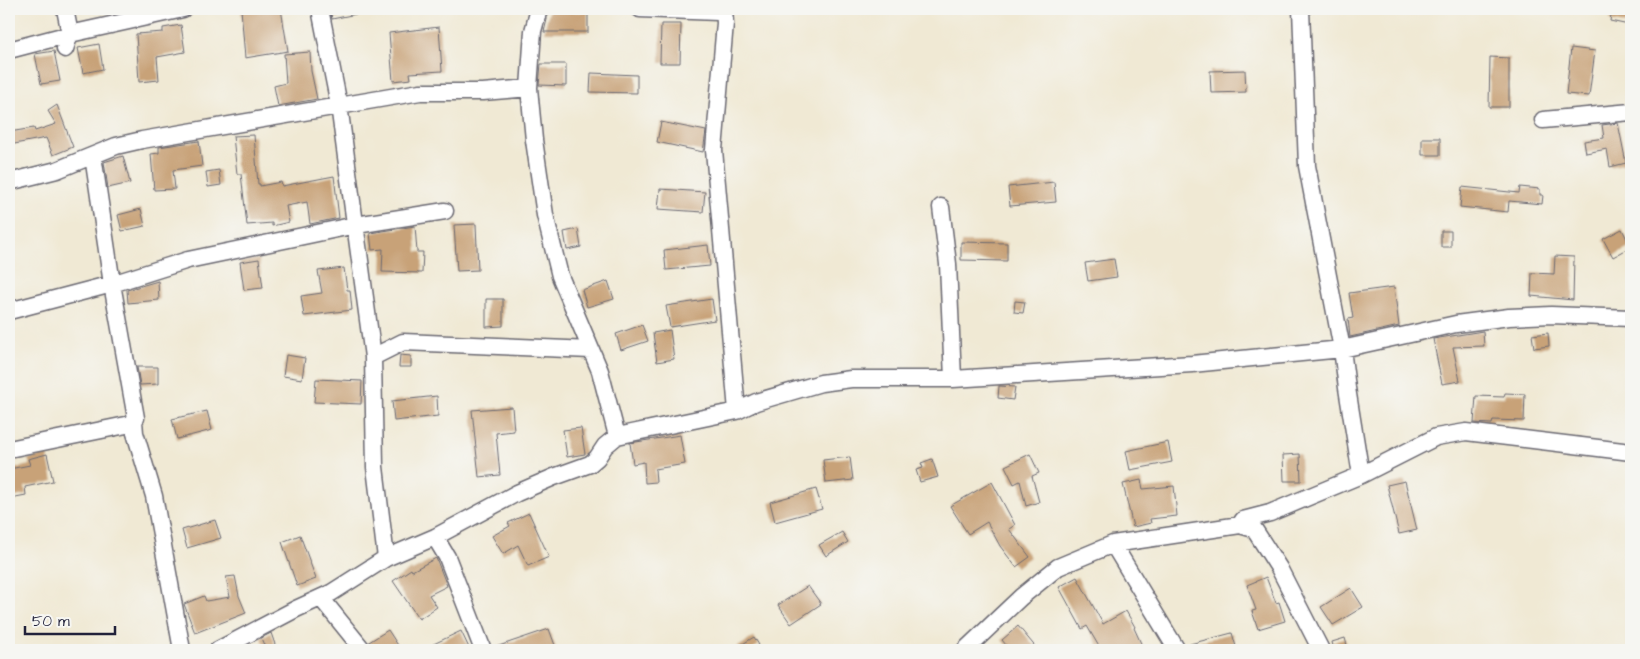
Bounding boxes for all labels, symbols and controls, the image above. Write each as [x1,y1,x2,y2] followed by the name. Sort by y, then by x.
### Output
[25,604,115,636] scale bar
[32,611,70,632] text: 50 m

